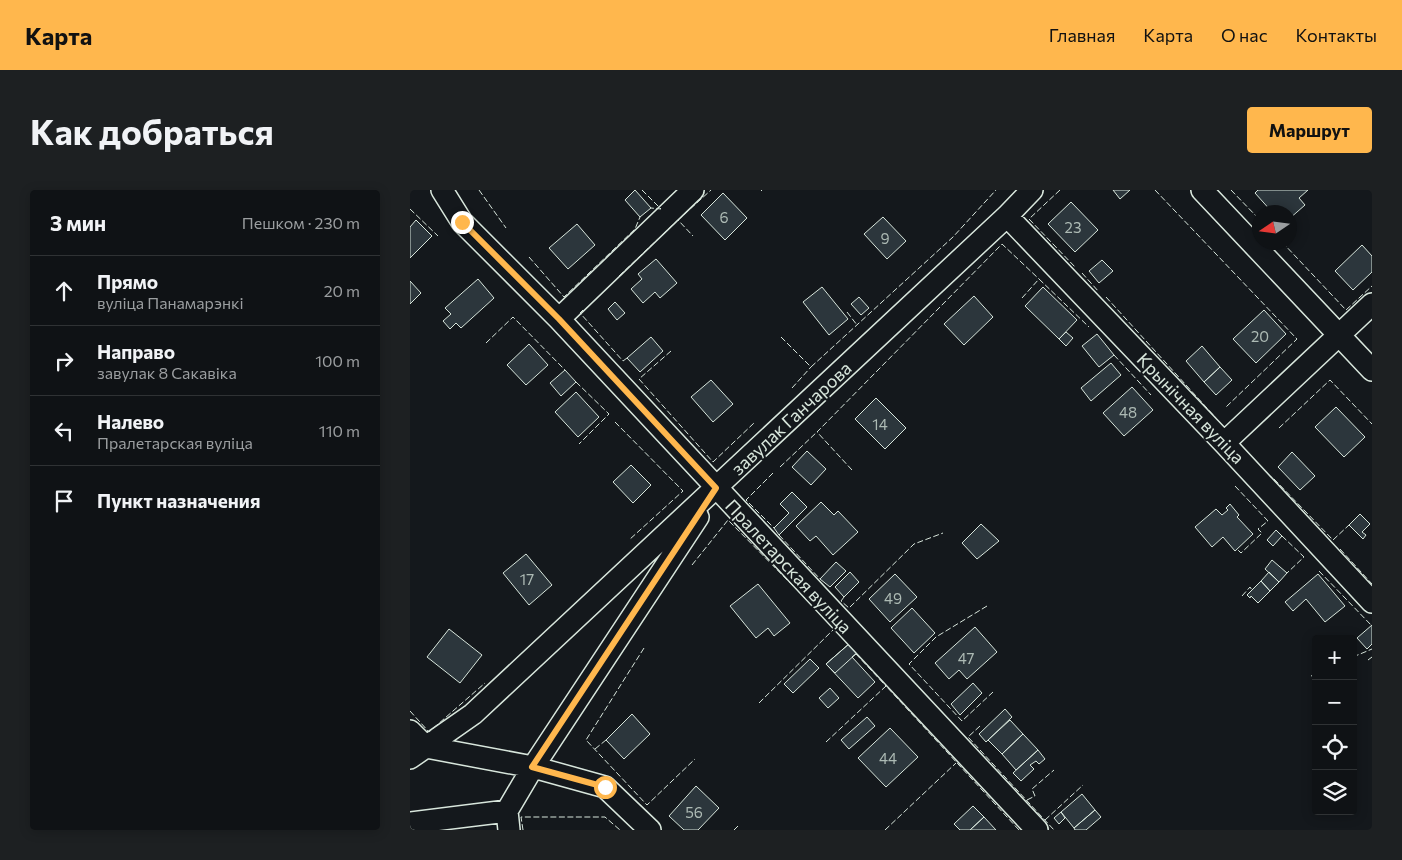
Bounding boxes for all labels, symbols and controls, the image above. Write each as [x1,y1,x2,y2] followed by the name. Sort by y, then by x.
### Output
[25,21,92,50] text: Карта
[1049,24,1115,46] text: Главная
[1143,24,1193,46] text: Карта
[1221,24,1268,46] text: О нас
[1296,24,1377,46] text: Контакты
[1247,107,1372,153] button: Маршрут
[30,109,274,152] text: Как добраться
[1252,205,1297,250] north arrow
[719,208,729,226] house number: 6
[50,210,106,235] text: 3 мин
[451,211,474,234] route end
[242,213,360,232] text: Пешком · 230 m
[1065,218,1081,236] house number: 23
[880,229,890,247] house number: 9
[97,270,158,293] text: Прямо
[50,277,78,305] icon: ahead
[324,281,360,300] text: 20 m
[97,293,244,312] text: вуліца Панамарэнкі
[1251,327,1269,345] house number: 20
[97,340,175,363] text: Направо
[50,347,78,375] icon: right
[1133,348,1249,468] street label: Крынічная вуліца
[315,351,360,370] text: 100 m
[726,357,856,479] street label: завулак Ганчарова
[97,363,237,382] text: завулак 8 Сакавіка
[1119,403,1137,421] house number: 48
[97,410,164,433] text: Налево
[872,415,888,433] house number: 14
[50,417,78,445] icon: left
[319,421,360,440] text: 110 m
[97,433,253,452] text: Пралетарская вуліца
[50,487,78,515] icon: arrive
[97,489,260,512] text: Пункт назначения
[721,494,857,638] street label: Пралетарская вуліца
[520,570,534,588] house number: 17
[884,589,902,607] house number: 49
[1312,635,1357,815] map controls
[1312,635,1357,680] button: +
[958,649,974,667] house number: 47
[1312,680,1357,725] button: −
[1312,725,1357,770] button: locate
[879,749,897,767] house number: 44
[1312,770,1357,815] button: layers
[594,776,617,799] route start
[685,803,703,821] house number: 56

